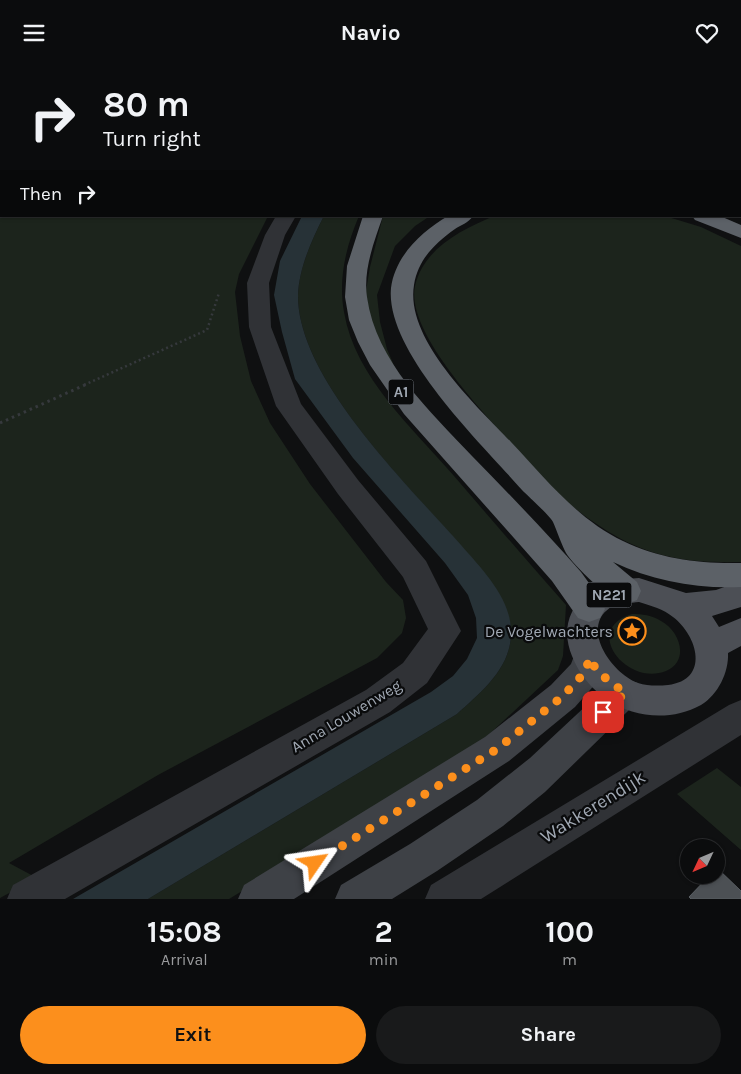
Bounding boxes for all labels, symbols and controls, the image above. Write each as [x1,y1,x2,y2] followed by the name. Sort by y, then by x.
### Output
[20,19,48,47] icon: menu
[693,19,721,47] icon: heart
[341,20,400,46] text: Navio
[103,84,190,125] text: 80 m
[20,85,85,150] icon: right
[103,126,201,152] text: Turn right
[72,180,100,208] icon: right
[20,183,62,205] text: Then
[388,379,414,405] road number: A1
[586,583,632,607] road number: N221
[617,616,647,646] place icon: De Vogelwachters
[485,622,613,641] place label: De Vogelwachters
[287,676,405,756] street label: Anna Louwenweg
[582,691,624,733] pin
[589,698,617,726] icon: arrive
[536,766,650,848] street label: Wakkerendijk
[288,836,340,888] position arrow
[680,839,725,884] north arrow
[680,839,725,884] map controls
[147,914,222,950] text: 15:08
[374,914,393,950] text: 2
[545,914,594,950] text: 100
[161,950,208,969] text: Arrival
[369,950,398,969] text: min
[562,950,577,969] text: m
[20,1006,366,1064] button: Exit
[376,1006,721,1064] button: Share

